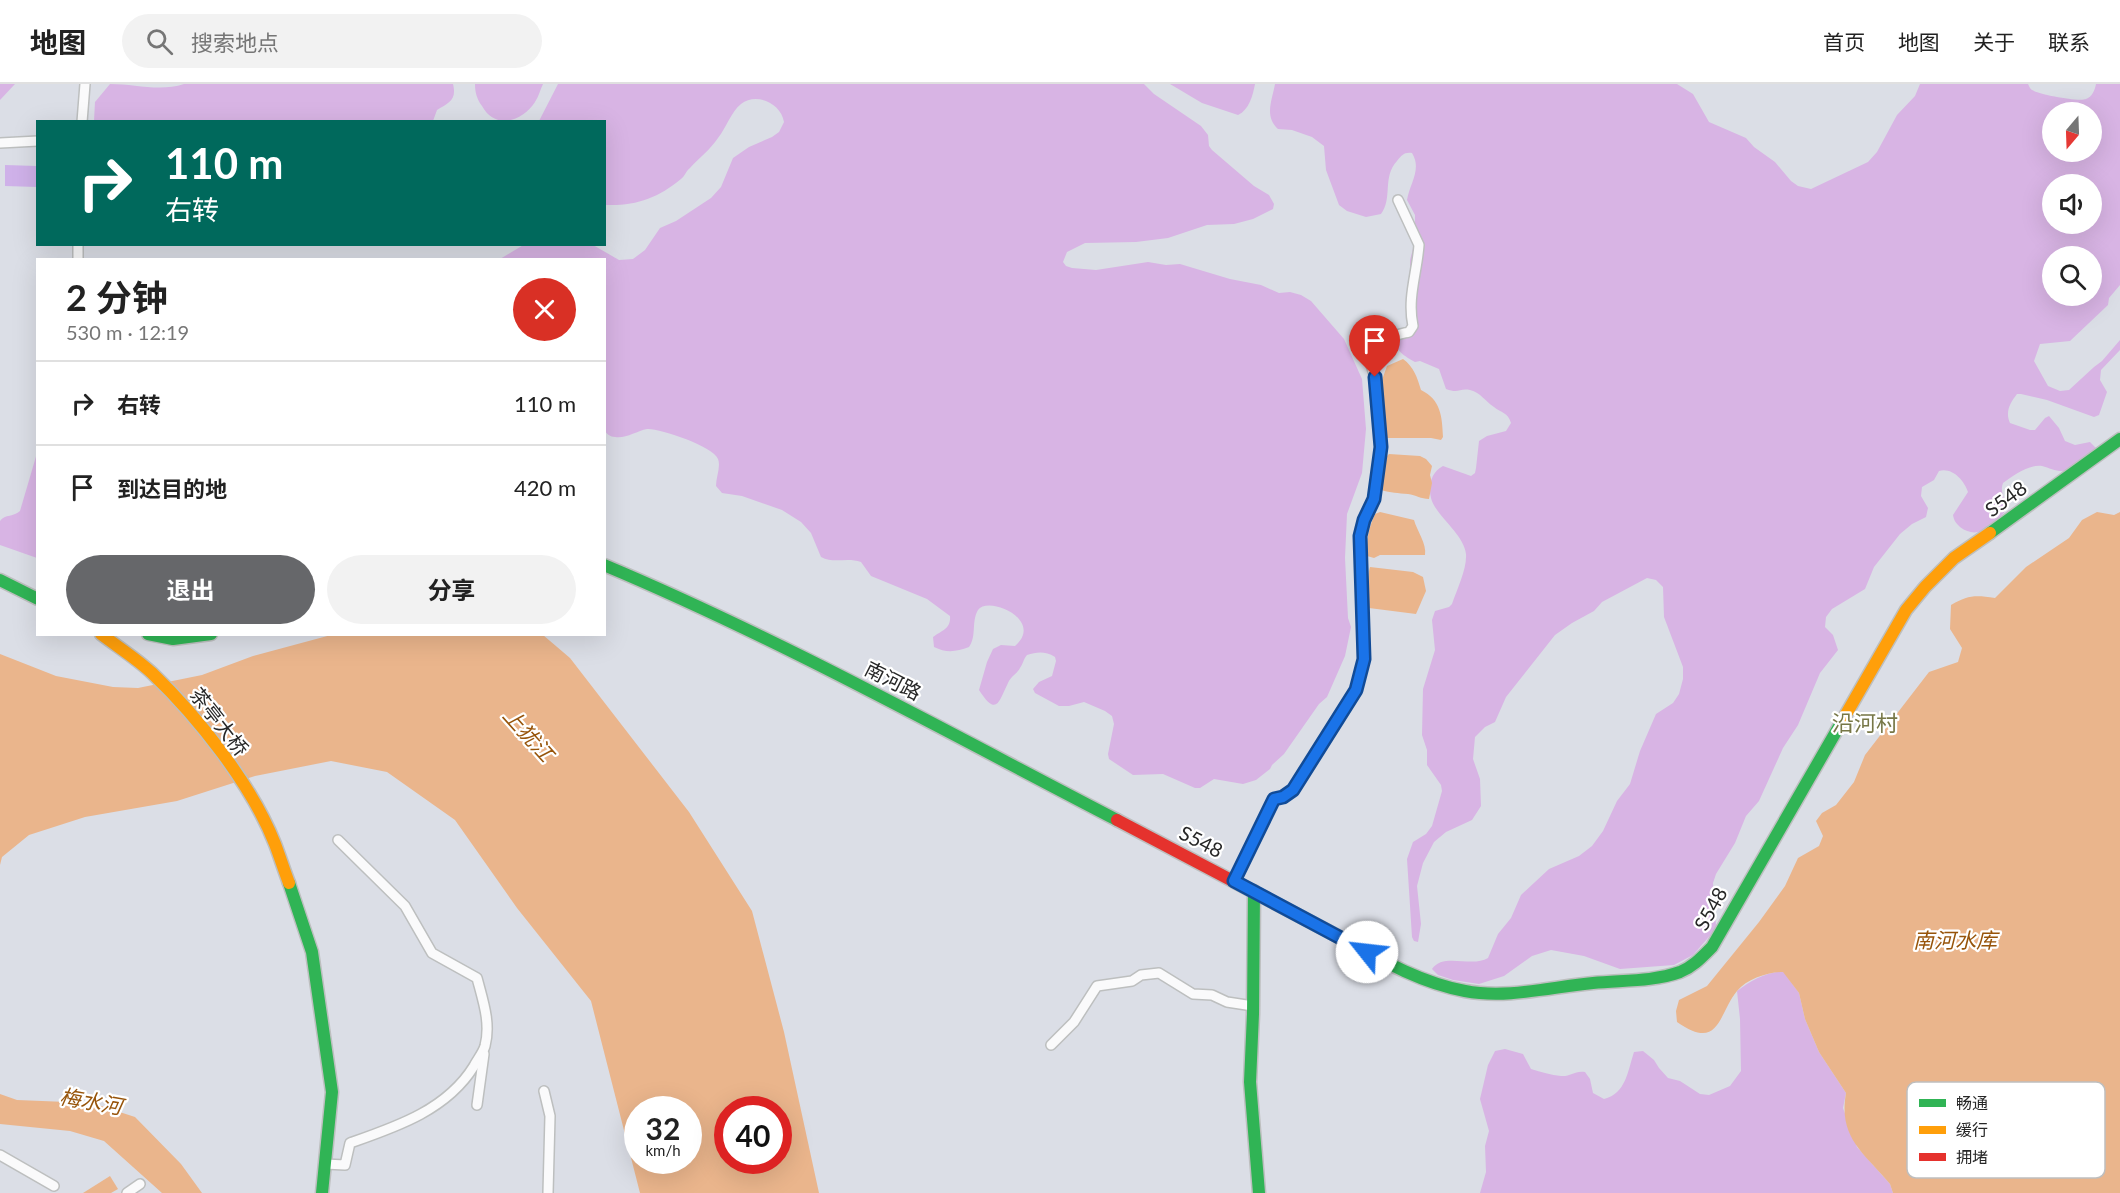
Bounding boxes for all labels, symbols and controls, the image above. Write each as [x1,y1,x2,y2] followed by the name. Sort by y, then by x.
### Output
[122,14,542,68] search box
[30,25,86,59] text: 地图
[143,25,176,58] icon: search
[191,29,279,56] text: 搜索地点
[1823,29,1865,54] text: 首页
[1898,29,1940,54] text: 地图
[1973,29,2015,54] text: 关于
[2048,29,2090,54] text: 联系
[2042,102,2102,162] north arrow
[2042,102,2102,306] map controls
[165,138,283,188] text: 110 m
[66,144,144,222] icon: right
[2042,174,2102,234] button: sound
[165,193,219,226] text: 右转
[2042,246,2102,306] button: search
[66,275,168,319] text: 2 分钟
[513,278,576,341] button: close
[1349,315,1400,377] pin
[66,320,189,344] text: 530 m · 12:19
[1358,324,1391,357] icon: arrive
[66,387,99,420] icon: right
[514,390,576,417] text: 110 m
[117,391,161,418] text: 右转
[66,471,99,504] icon: arrive
[514,474,576,501] text: 420 m
[117,475,227,502] text: 到达目的地
[1980,475,2031,521] street label: S548
[66,555,315,624] button: 退出
[327,555,576,624] button: 分享
[861,656,926,704] street label: 南河路
[186,682,254,760] street label: 茶亭大桥
[499,702,561,767] water label: 上犹江
[1832,709,1898,736] district label: 沿河村
[1176,820,1227,862] street label: S548
[1689,883,1732,934] street label: S548
[1335,920,1399,984] position arrow
[1913,927,2000,952] water label: 南河水库
[1907,1082,2105,1178] legend
[58,1083,128,1119] water label: 梅水河
[1956,1093,1988,1112] text: 畅通
[714,1096,792,1174] speed limit sign: 40
[646,1110,680,1146] text: 32
[1956,1120,1988,1139] text: 缓行
[645,1141,681,1159] text: km/h
[1956,1147,1988,1166] text: 拥堵

